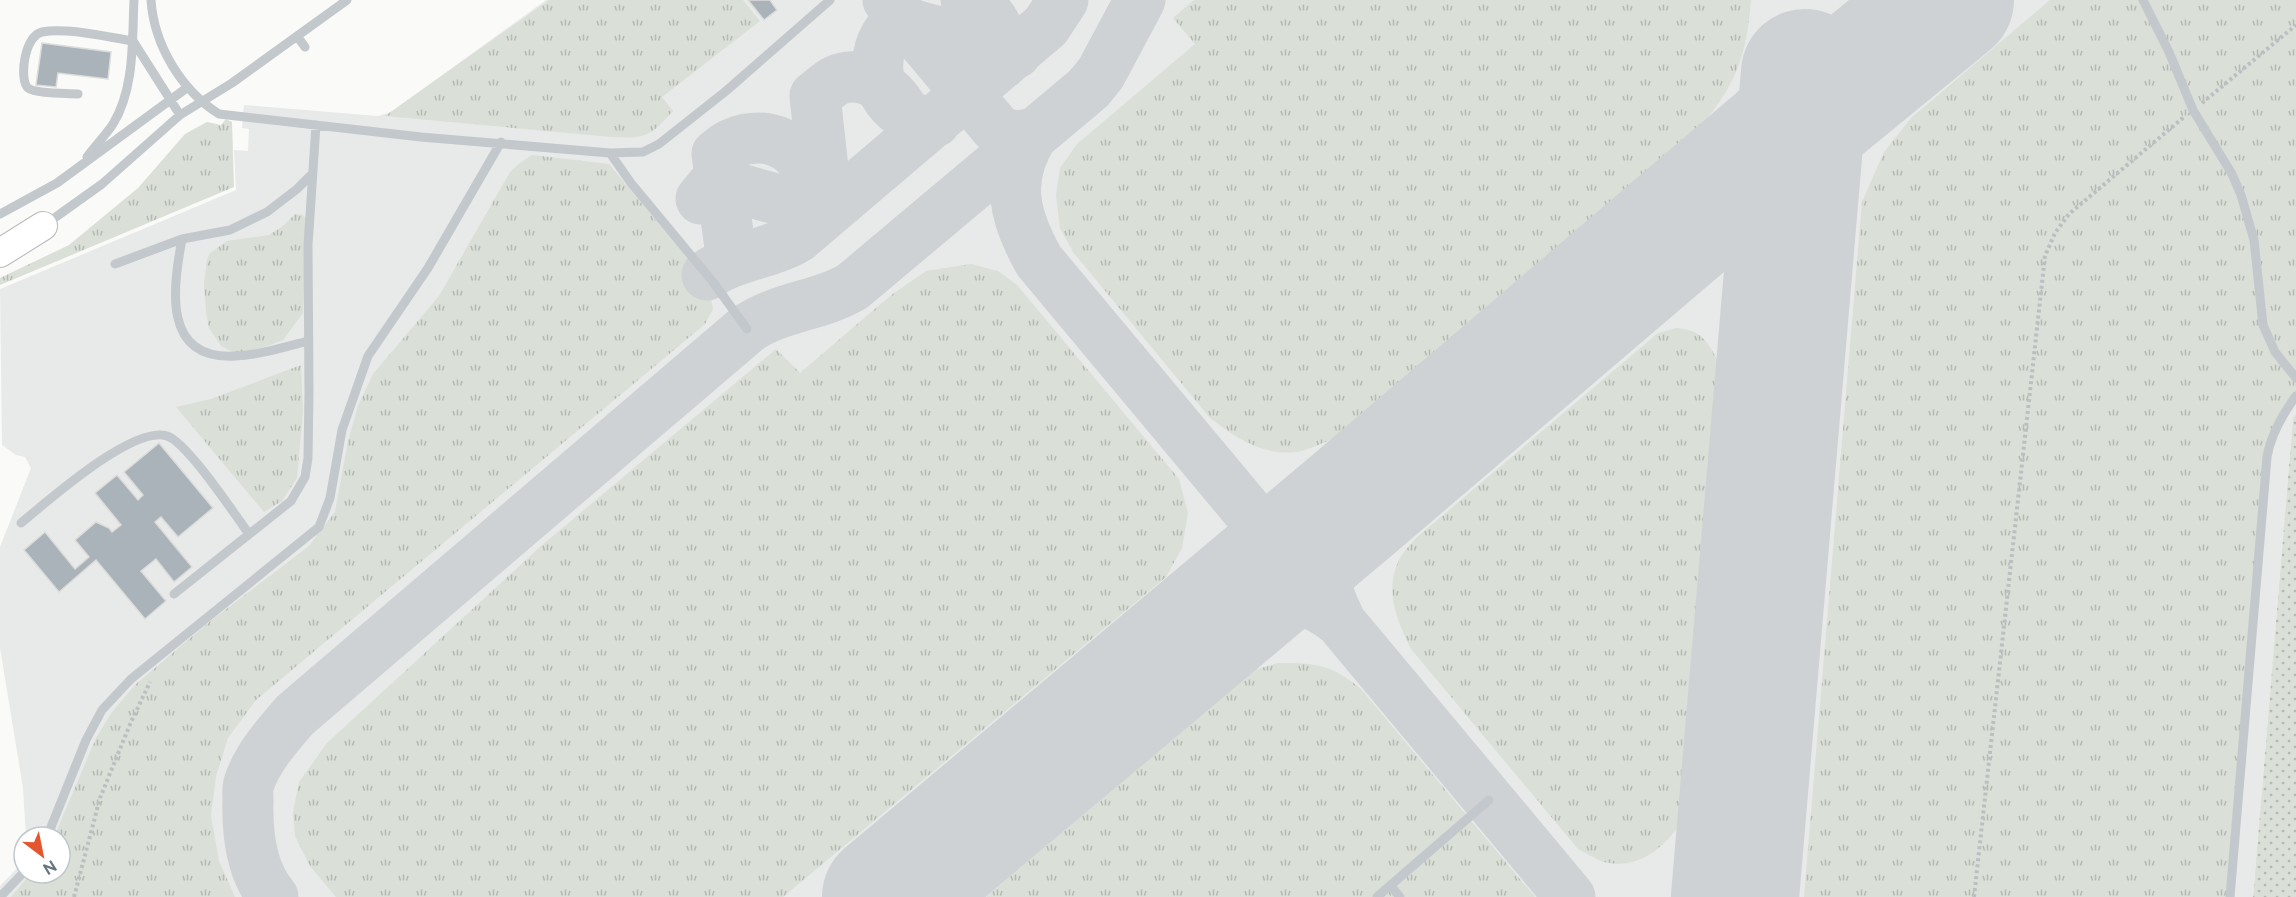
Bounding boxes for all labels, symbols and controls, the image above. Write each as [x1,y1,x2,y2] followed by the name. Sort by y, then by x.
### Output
[12,825,72,885] north arrow
[39,856,60,879] text: N

